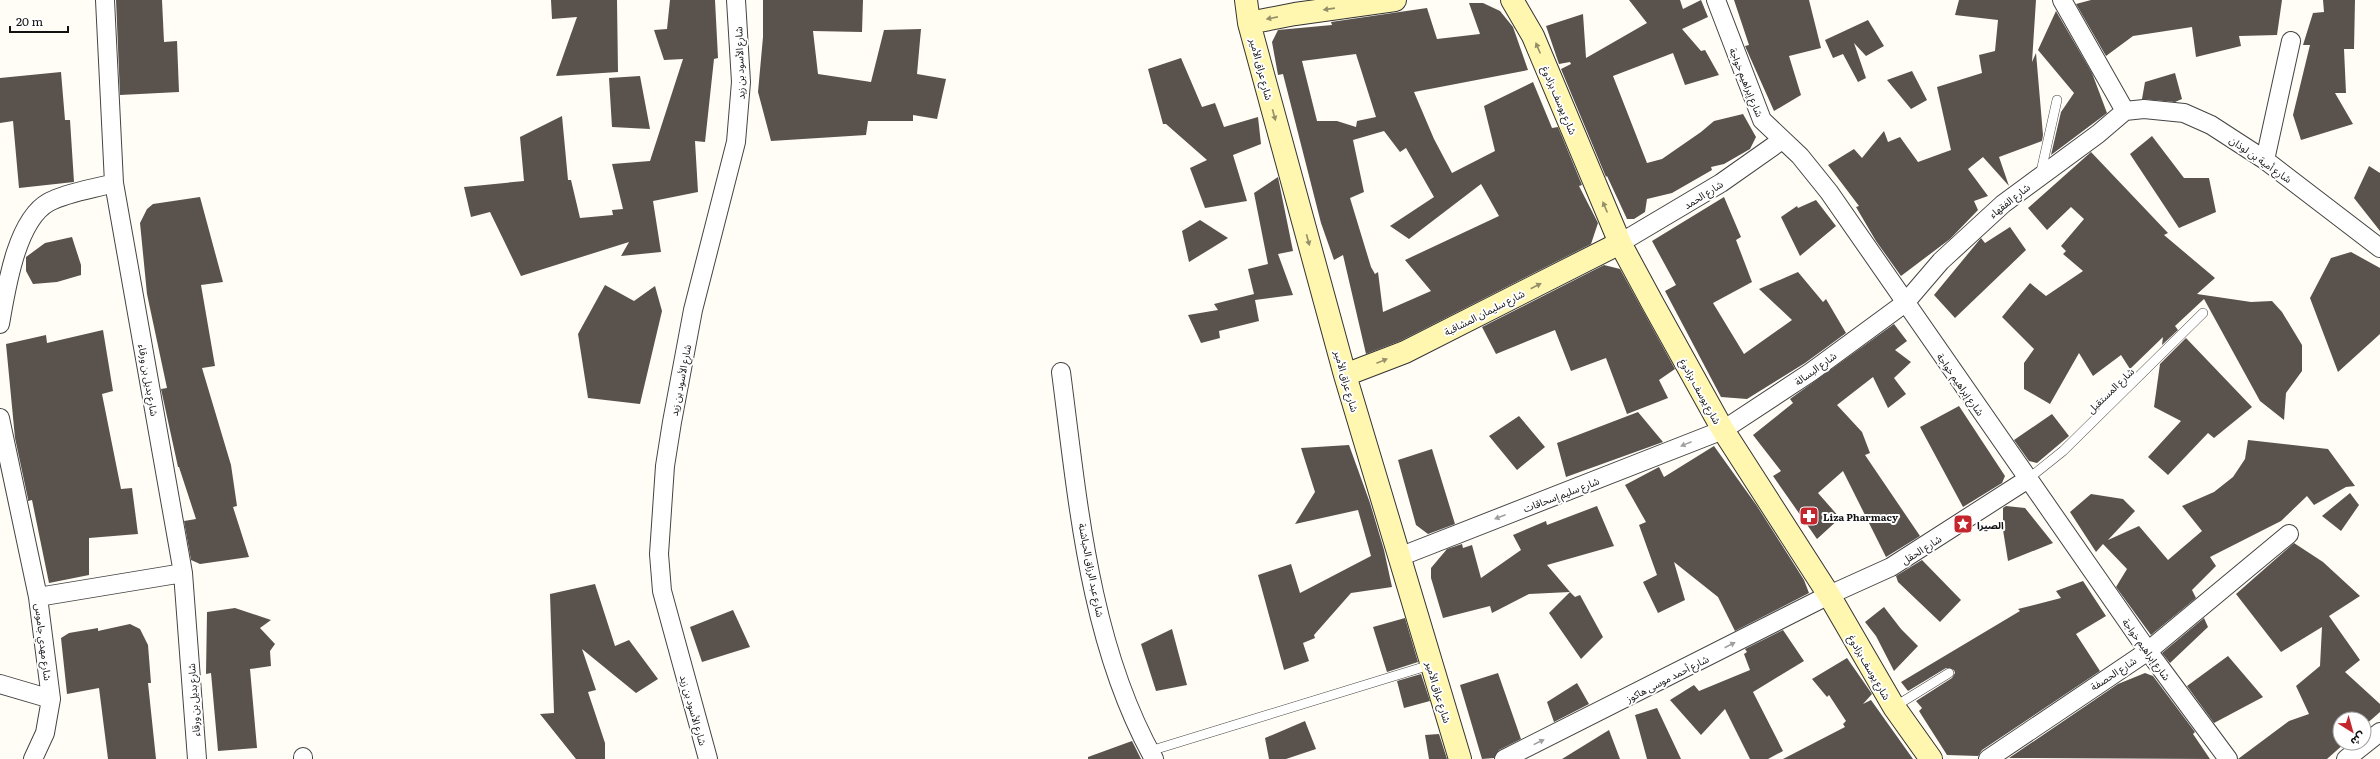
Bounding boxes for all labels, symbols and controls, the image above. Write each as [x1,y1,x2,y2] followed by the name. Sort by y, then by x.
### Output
[1323,6,1335,12] one-way arrow
[10,8,68,34] scale bar
[16,12,43,30] text: 20 m
[1266,16,1278,22] one-way arrow
[730,26,749,100] street label: شارع الأسود بن زيد
[1245,35,1278,102] street label: شارع عراق الأمير
[1535,42,1541,54] one-way arrow
[1725,45,1768,119] street label: شارع إبراهيم خواجة
[1538,63,1581,137] street label: شارع يوسف بزادوغ
[1271,109,1277,121] one-way arrow
[2226,132,2295,187] street label: شارع أمية بن لوذان
[1680,176,1726,213] street label: شارع الحمد
[1985,179,2033,222] street label: شارع الفقهاء
[1601,201,1608,213] one-way arrow
[1306,234,1312,246] one-way arrow
[1530,282,1542,289] one-way arrow
[1441,285,1527,340] street label: شارع سليمان المشاقبة
[134,343,163,418] street label: شارع بديل بن ورقاء
[666,343,695,417] street label: شارع الأسود بن زيد
[1330,347,1363,414] street label: شارع عراق الأمير
[1791,348,1840,389] street label: شارع البسالة
[1933,350,1988,419] street label: شارع إبراهيم خواجة
[1676,355,1725,427] street label: شارع يوسف بزادوغ
[1376,358,1387,364] one-way arrow
[2083,364,2138,417] street label: شارع المستقبل
[1680,442,1692,448] one-way arrow
[1521,473,1602,516] street label: شارع سليم إسحاقات
[1798,505,1820,527] pharmacy icon: Liza Pharmacy
[1823,509,1899,524] place label: Liza Pharmacy
[1952,513,1974,535] place icon: الصيرا
[1494,515,1506,521] one-way arrow
[1977,517,2004,532] place label: الصيرا
[1075,522,1109,619] street label: شارع عبد الرزاق الحباشنة
[1898,531,1945,568] street label: شارع الحقل
[31,603,56,682] street label: شارع مهدي جاموس
[2119,615,2175,684] street label: شارع إبراهيم خواجة
[1844,632,1895,703] street label: شارع يوسف بزادوغ
[1724,642,1736,648] one-way arrow
[1622,651,1712,707] street label: شارع أحمد موسى هاكوز
[2087,652,2140,694] street label: شارع الحصفة
[1421,658,1455,725] street label: شارع عراق الأمير
[183,663,204,737] street label: شارع بديل بن ورقاء
[676,673,711,747] street label: شارع الأسود بن زيد
[2332,711,2372,751] north arrow
[2348,729,2369,751] text: ش
[1533,738,1545,745] one-way arrow

